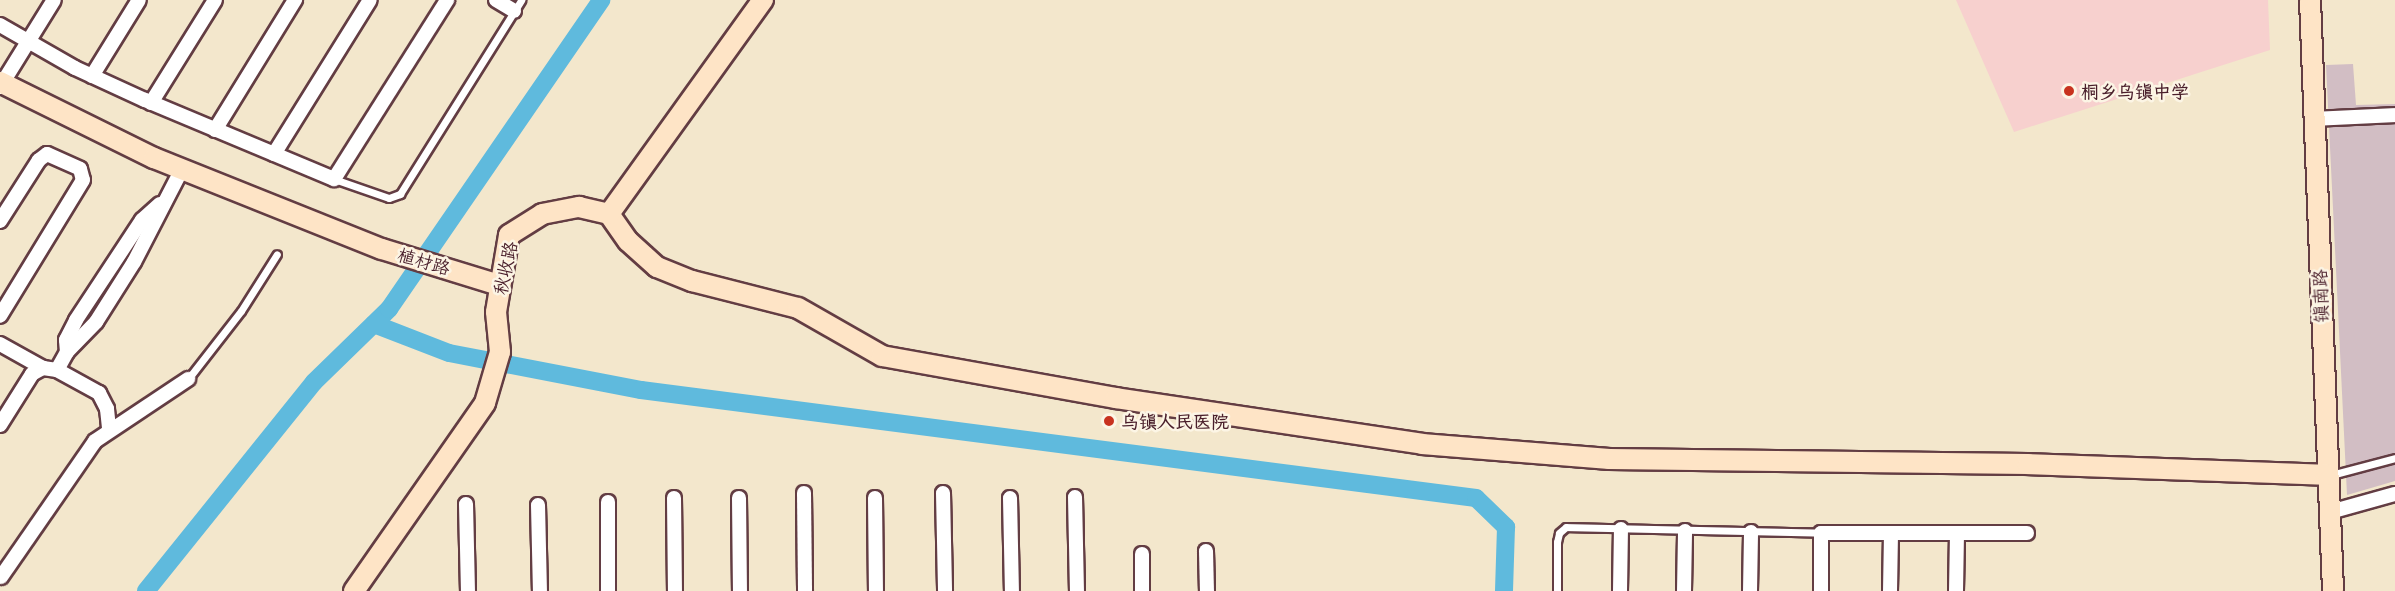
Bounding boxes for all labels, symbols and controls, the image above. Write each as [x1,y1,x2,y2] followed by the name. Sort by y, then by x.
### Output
[2081,80,2189,102] place label: 桐乡乌镇中学
[2062,84,2076,98] marker: 桐乡乌镇中学
[489,239,521,297] street label: 秋收路
[395,243,453,279] street label: 植材路
[2308,269,2332,323] street label: 镇南路
[1121,410,1229,432] place label: 乌镇人民医院
[1102,414,1116,428] marker: 乌镇人民医院

